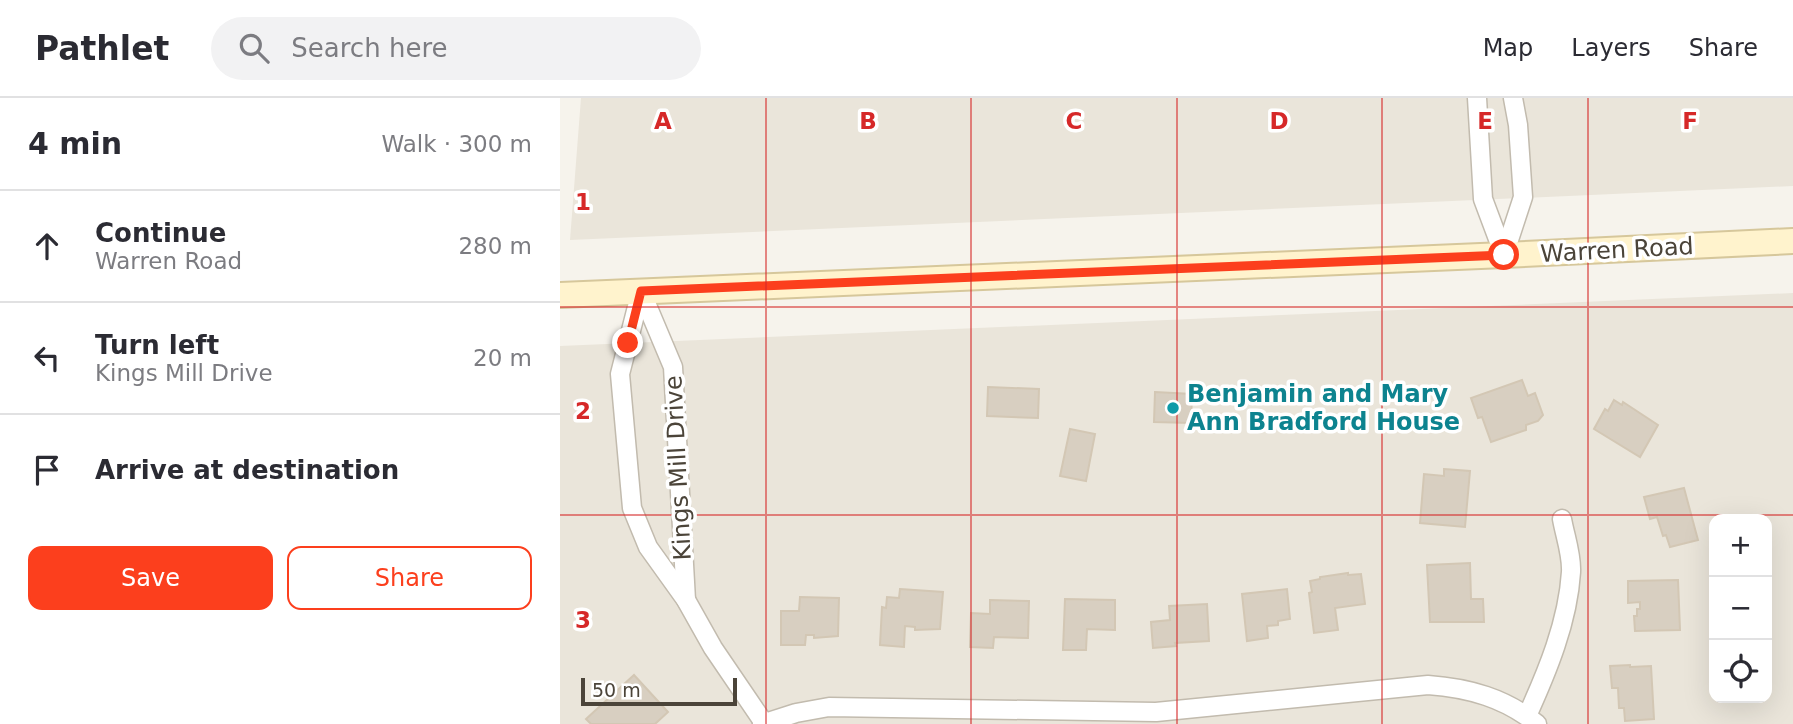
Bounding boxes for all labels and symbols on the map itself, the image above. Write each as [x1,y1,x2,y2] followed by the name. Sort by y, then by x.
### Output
[654,108,672,134] text: A
[859,108,877,134] text: B
[1066,108,1082,134] text: C
[1269,108,1289,134] text: D
[1477,108,1493,134] text: E
[1682,108,1698,134] text: F
[575,189,591,215] text: 1
[1540,232,1694,268] street label: Warren Road
[1488,239,1519,270] route start
[612,327,643,358] route end
[659,375,697,561] street label: Kings Mill Drive
[1187,380,1460,436] place label: Benjamin and Mary Ann Bradford House
[575,398,591,424] text: 2
[1165,400,1181,416] marker: Benjamin and Mary Ann Bradford House
[575,607,591,633] text: 3
[581,675,737,707] scale bar

